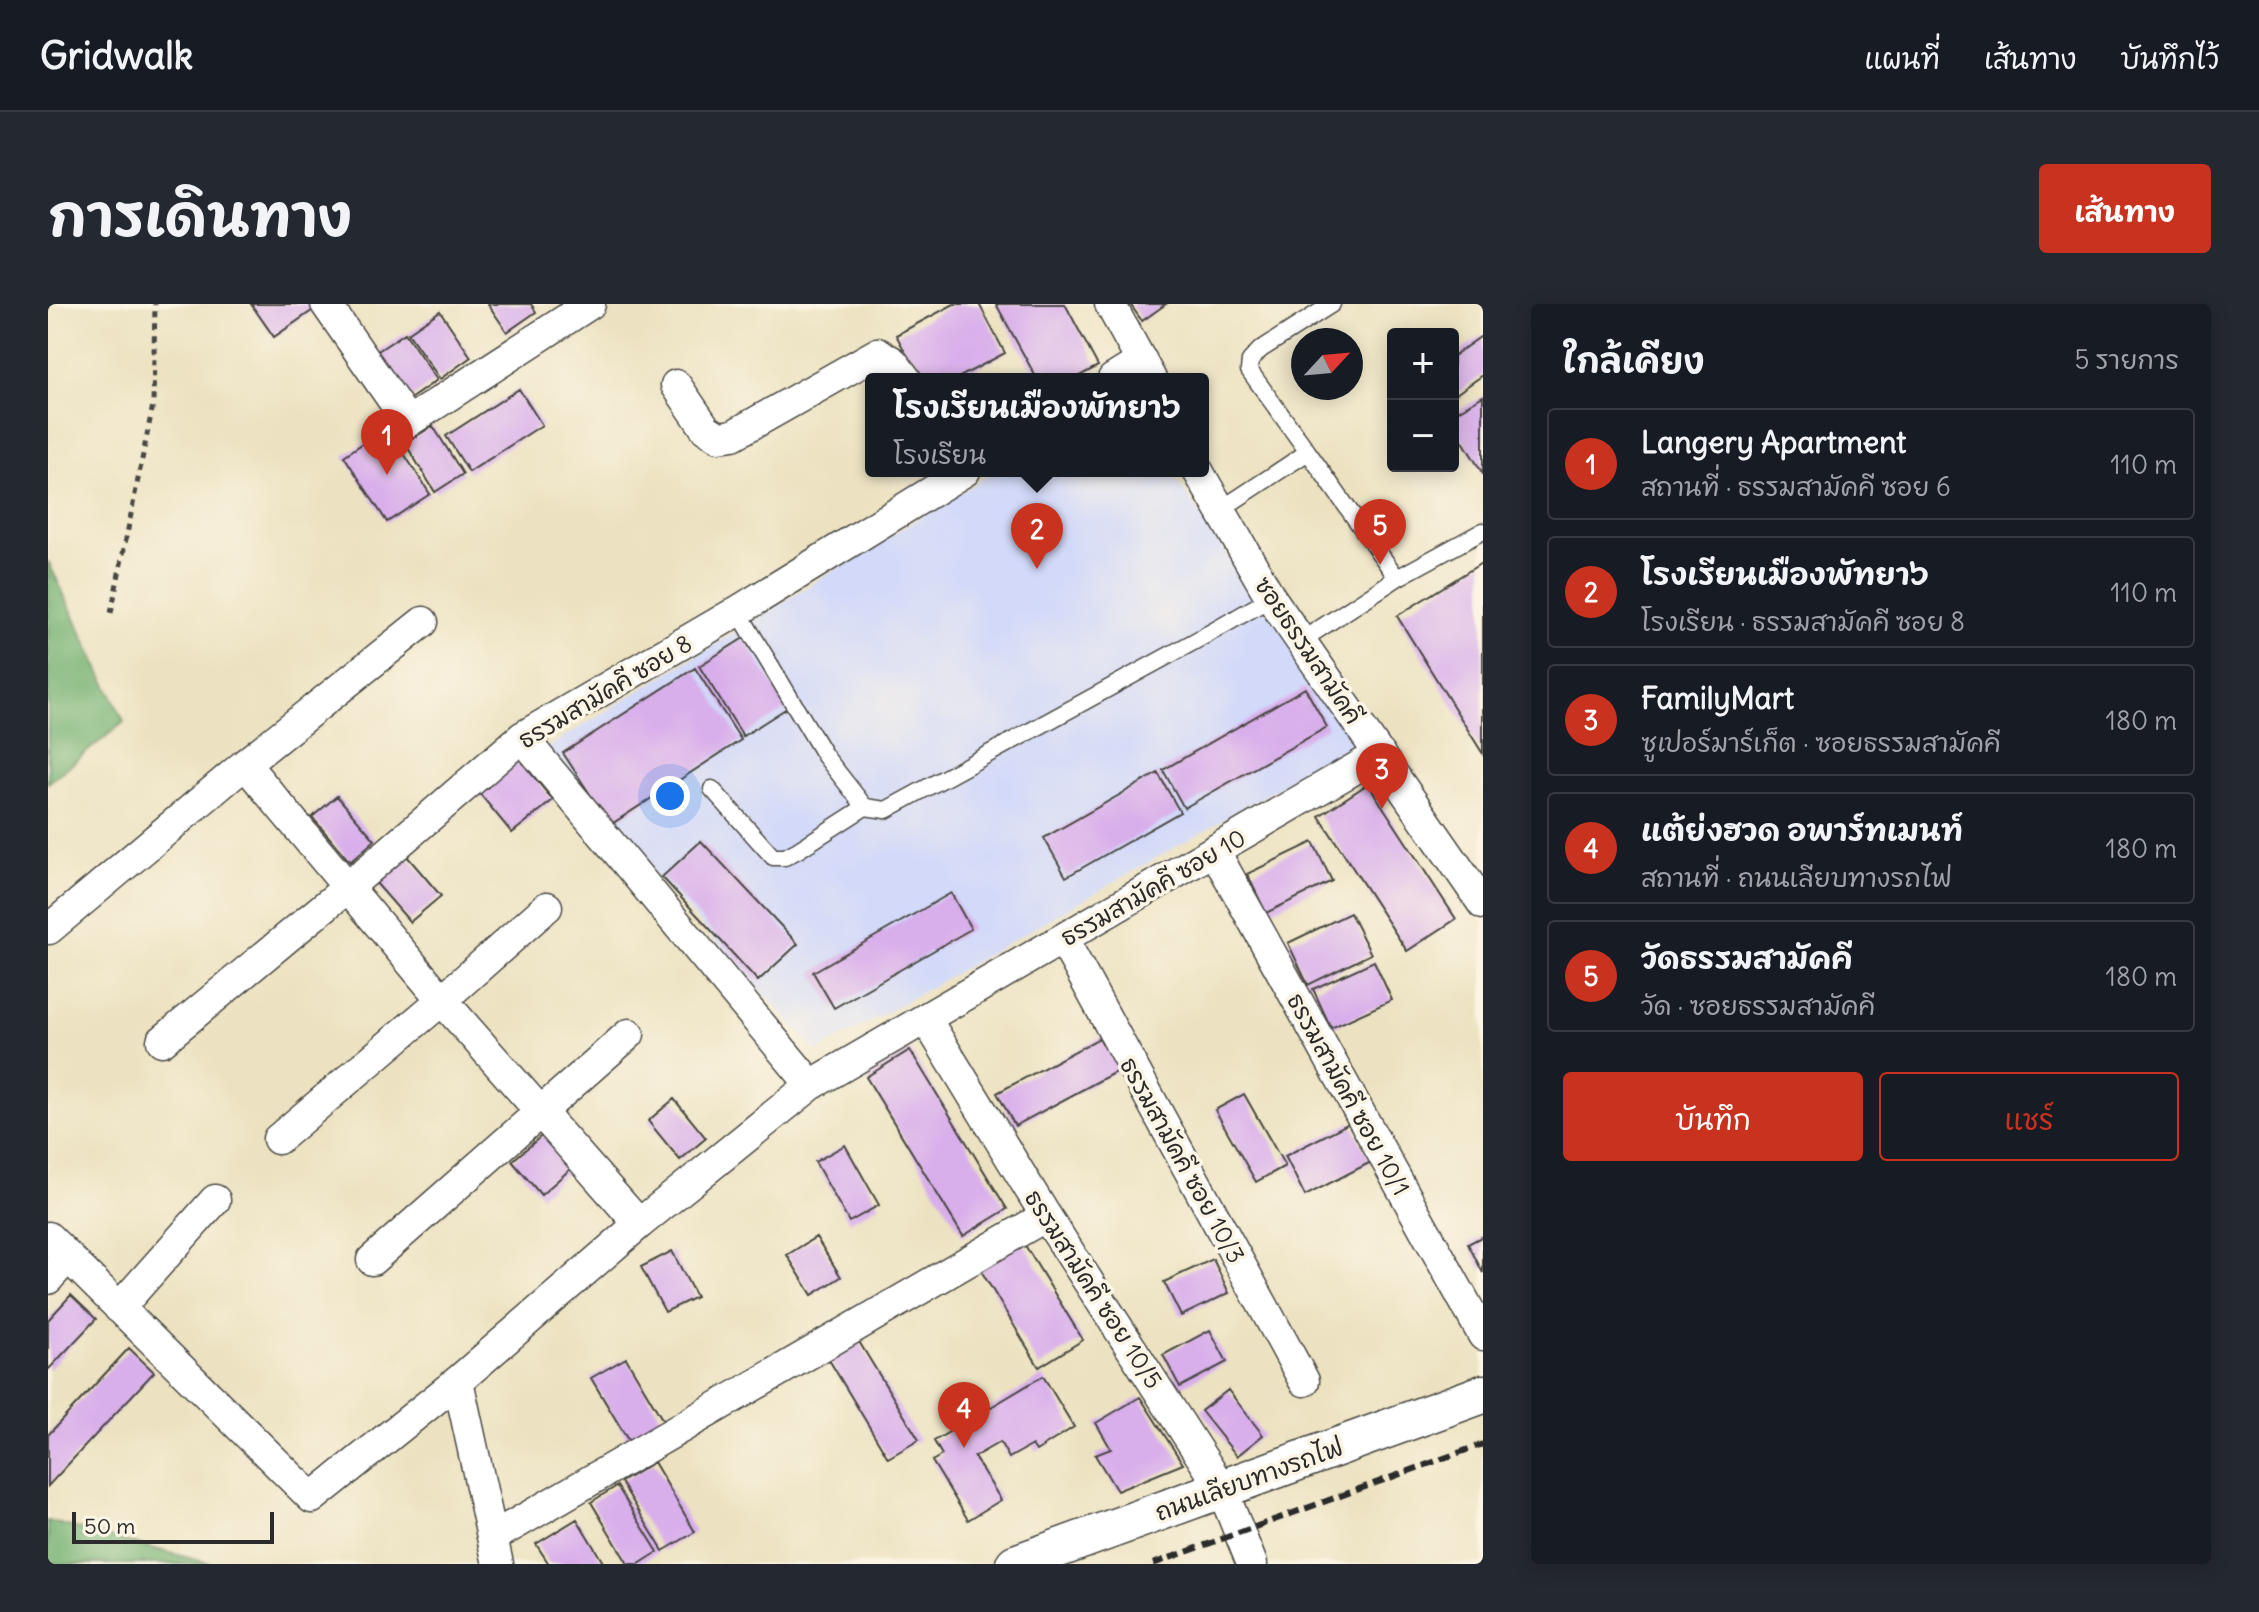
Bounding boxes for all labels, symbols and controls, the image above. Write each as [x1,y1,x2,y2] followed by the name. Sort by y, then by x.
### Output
[40,32,193,79] text: Gridwalk
[1864,41,1940,77] text: แผนที่
[1984,41,2077,77] text: เส้นทาง
[2121,41,2219,77] text: บันทึกไว้
[2039,164,2211,253] button: เส้นทาง
[48,181,352,251] text: การเดินทาง
[1291,328,1363,400] north arrow
[1387,328,1459,472] map controls
[1387,328,1459,400] button: +
[1563,339,1705,382] text: ใกล้เคียง
[2074,343,2179,376] text: 5 รายการ
[865,373,1209,477] popup
[893,388,1181,426] text: โรงเรียนเมืองพัทยา๖
[1387,400,1459,472] button: −
[361,409,413,475] pin: 1
[1641,423,1906,461] text: Langery Apartment
[893,438,986,471] text: โรงเรียน
[1586,448,1596,481] text: 1
[2110,448,2177,481] text: 110 m
[1641,470,1951,503] text: สถานที่ · ธรรมสามัคคี ซอย 6
[1354,499,1406,565] pin: 5
[1011,503,1063,569] pin: 2
[1641,555,1929,593] text: โรงเรียนเมืองพัทยา๖
[1249,571,1369,729] street label: ซอยธรรมสามัคคี
[1584,576,1598,609] text: 2
[2110,576,2177,609] text: 110 m
[1641,605,1965,638] text: โรงเรียน · ธรรมสามัคคี ซอย 8
[513,627,697,755] street label: ธรรมสามัคคี ซอย 8
[1641,679,1794,717] text: FamilyMart
[1584,704,1598,737] text: 3
[2106,704,2177,737] text: 180 m
[1641,726,2001,759] text: ซูเปอร์มาร์เก็ต · ซอยธรรมสามัคคี
[1356,743,1408,809] pin: 3
[650,776,690,816] your location
[1641,811,1963,849] text: แต้ย่งฮวด อพาร์ทเมนท์
[1055,822,1251,952] street label: ธรรมสามัคคี ซอย 10
[1583,832,1599,865] text: 4
[2106,832,2177,865] text: 180 m
[1641,861,1952,894] text: สถานที่ · ถนนเลียบทางรถไฟ
[1641,939,1852,977] text: วัดธรรมสามัคคี
[1584,960,1598,993] text: 5
[2106,960,2177,993] text: 180 m
[1281,988,1417,1200] street label: ธรรมสามัคคี ซอย 10/1
[1641,989,1875,1022] text: วัด · ซอยธรรมสามัคคี
[1114,1052,1252,1268] street label: ธรรมสามัคคี ซอย 10/3
[1563,1072,1863,1161] button: บันทึก
[1879,1072,2179,1161] button: แชร์
[1019,1184,1169,1394] street label: ธรรมสามัคคี ซอย 10/5
[938,1382,990,1448] pin: 4
[1151,1431,1347,1527] street label: ถนนเลียบทางรถไฟ
[72,1508,274,1544] scale bar
[84,1512,136,1540] text: 50 m

